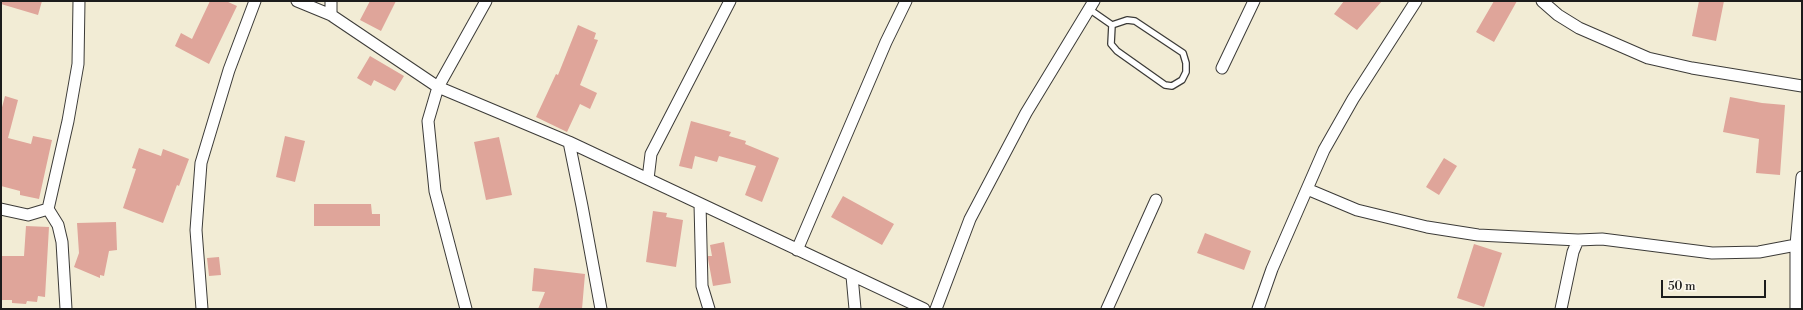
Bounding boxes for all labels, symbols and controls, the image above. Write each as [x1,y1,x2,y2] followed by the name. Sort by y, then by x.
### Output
[1663,272,1768,298] scale bar
[1668,279,1696,294] text: 50 m

